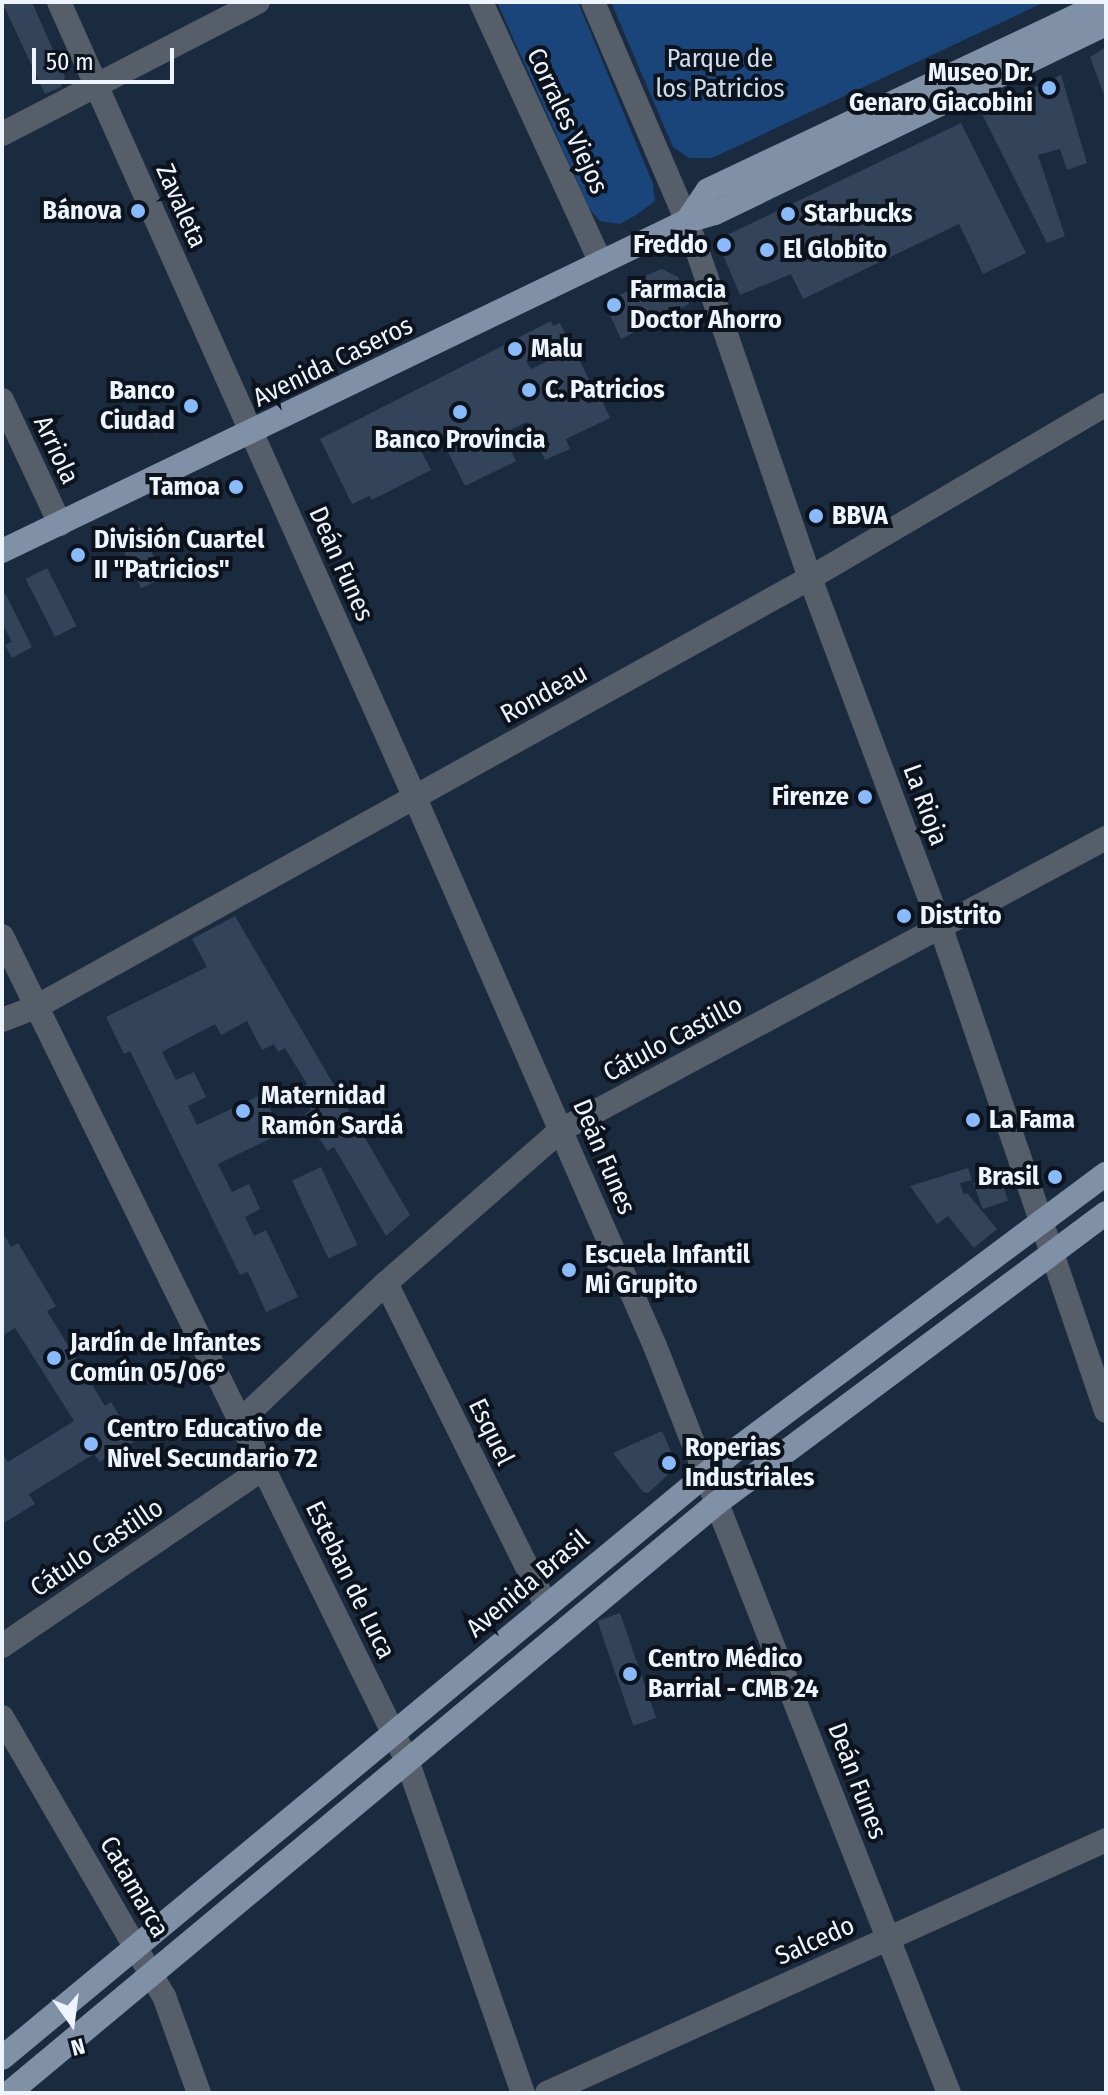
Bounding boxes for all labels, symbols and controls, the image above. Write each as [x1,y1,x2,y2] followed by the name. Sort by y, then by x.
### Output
[36,32,178,82] scale bar
[520,43,614,199] street label: Corrales Viejos
[655,43,785,104] park label: Parque de los Patricios
[46,48,94,76] text: 50 m
[849,57,1033,118] place label: Museo Dr. Genaro Giacobini
[1040,79,1058,97] marker: Museo Dr. Genaro Giacobini
[149,159,213,253] street label: Zavaleta
[43,195,122,227] place label: Bánova
[804,198,912,230] place label: Starbucks
[129,202,147,220] marker: Bánova
[779,205,797,223] marker: Starbucks
[633,229,708,261] place label: Freddo
[783,234,887,266] place label: El Globito
[715,236,733,254] marker: Freddo
[758,241,776,259] marker: El Globito
[630,274,782,336] place label: Farmacia Doctor Ahorro
[605,296,623,314] marker: Farmacia Doctor Ahorro
[248,310,418,414] street label: Avenida Caseros
[531,333,583,365] place label: Malu
[506,340,524,358] marker: Malu
[545,374,665,406] place label: C. Patricios
[100,375,175,436] place label: Banco Ciudad
[520,381,538,399] marker: C. Patricios
[182,397,200,415] marker: Banco Ciudad
[451,403,469,421] marker: Banco Provincia
[27,411,85,489] street label: Arriola
[375,424,545,456] place label: Banco Provincia
[149,471,220,503] place label: Tamoa
[227,478,245,496] marker: Tamoa
[832,500,888,532] place label: BBVA
[302,502,380,626] street label: Deán Funes
[807,507,825,525] marker: BBVA
[94,524,264,586] place label: División Cuartel II "Patricios"
[69,546,87,564] marker: División Cuartel II "Patricios"
[495,658,593,730] street label: Rondeau
[896,760,954,850] street label: La Rioja
[772,781,849,813] place label: Firenze
[856,788,874,806] marker: Firenze
[920,900,1002,932] place label: Distrito
[895,907,913,925] marker: Distrito
[598,989,748,1089] street label: Cátulo Castillo
[261,1080,403,1142] place label: Maternidad Ramón Sardá
[566,1095,642,1219] street label: Deán Funes
[232,1100,254,1122] marker: Maternidad Ramón Sardá
[989,1104,1075,1136] place label: La Fama
[964,1111,982,1129] marker: La Fama
[978,1161,1039,1193] place label: Brasil
[1046,1168,1064,1186] marker: Brasil
[585,1239,750,1300] place label: Escuela Infantil Mi Grupito
[560,1261,578,1279] marker: Escuela Infantil Mi Grupito
[70,1327,261,1388] place label: Jardín de Infantes Común 05/06°
[45,1349,63,1367] marker: Jardín de Infantes Común 05/06°
[462,1394,520,1470] street label: Esquel
[107,1413,322,1474] place label: Centro Educativo de Nivel Secundario 72
[685,1432,814,1494] place label: Roperias Industriales
[82,1435,100,1453] marker: Centro Educativo de Nivel Secundario 72
[660,1454,678,1472] marker: Roperias Industriales
[25,1492,169,1604] street label: Cátulo Castillo
[298,1496,402,1664] street label: Esteban de Luca
[460,1524,596,1644] street label: Avenida Brasil
[648,1643,819,1704] place label: Centro Médico Barrial - CMB 24
[619,1663,641,1685] marker: Centro Médico Barrial - CMB 24
[821,1718,893,1844] street label: Deán Funes
[93,1831,175,1943] street label: Catamarca
[771,1910,859,1972] street label: Salcedo
[32,1983,112,2063] north arrow
[68,2032,88,2061] text: N

